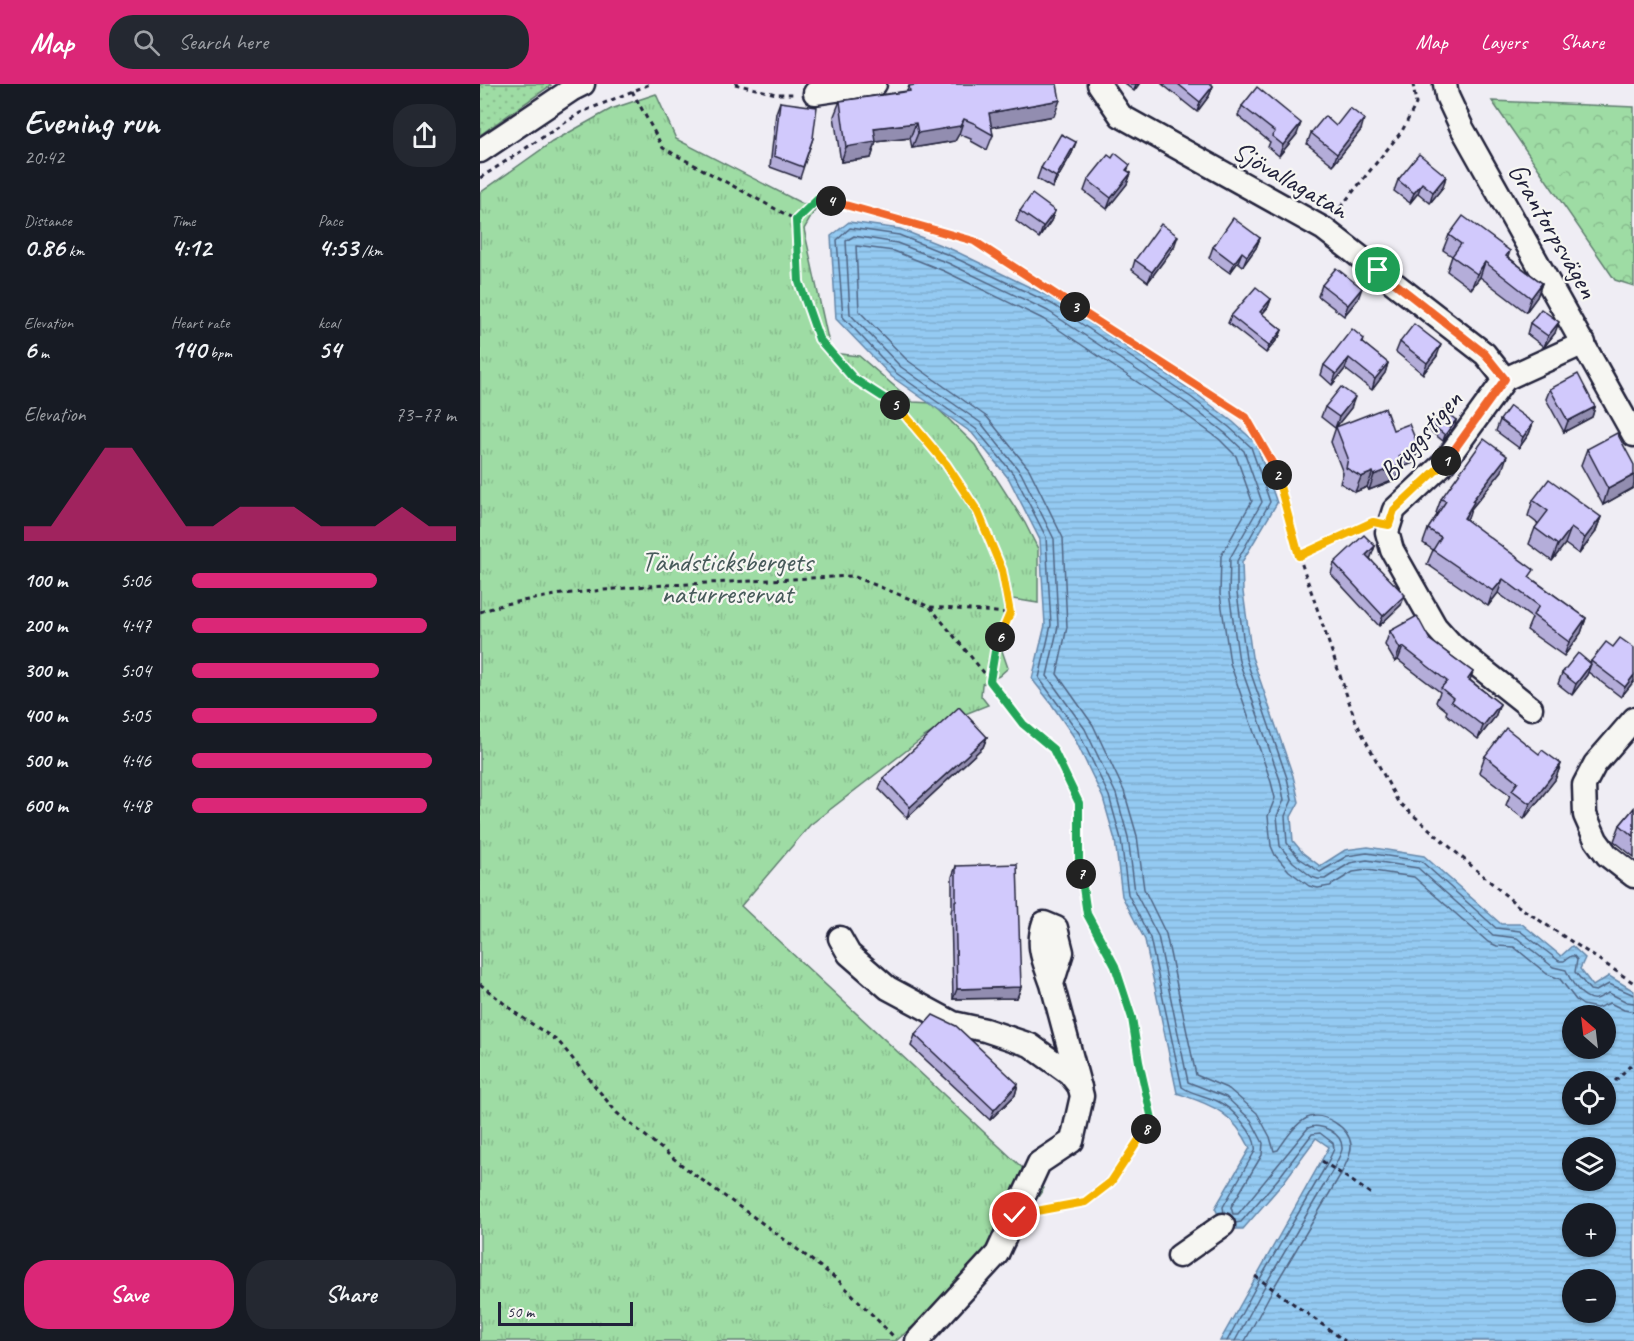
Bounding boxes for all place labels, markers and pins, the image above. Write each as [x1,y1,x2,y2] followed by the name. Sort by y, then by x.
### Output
[816,186,846,216] pin: 4
[1352,244,1403,295] pin
[1060,292,1090,322] pin: 3
[880,390,910,420] pin: 5
[1431,446,1461,476] pin: 1
[1262,460,1292,490] pin: 2
[985,622,1015,652] pin: 6
[1066,859,1096,889] pin: 7
[1131,1114,1161,1144] pin: 8
[989,1189,1040,1240] pin

